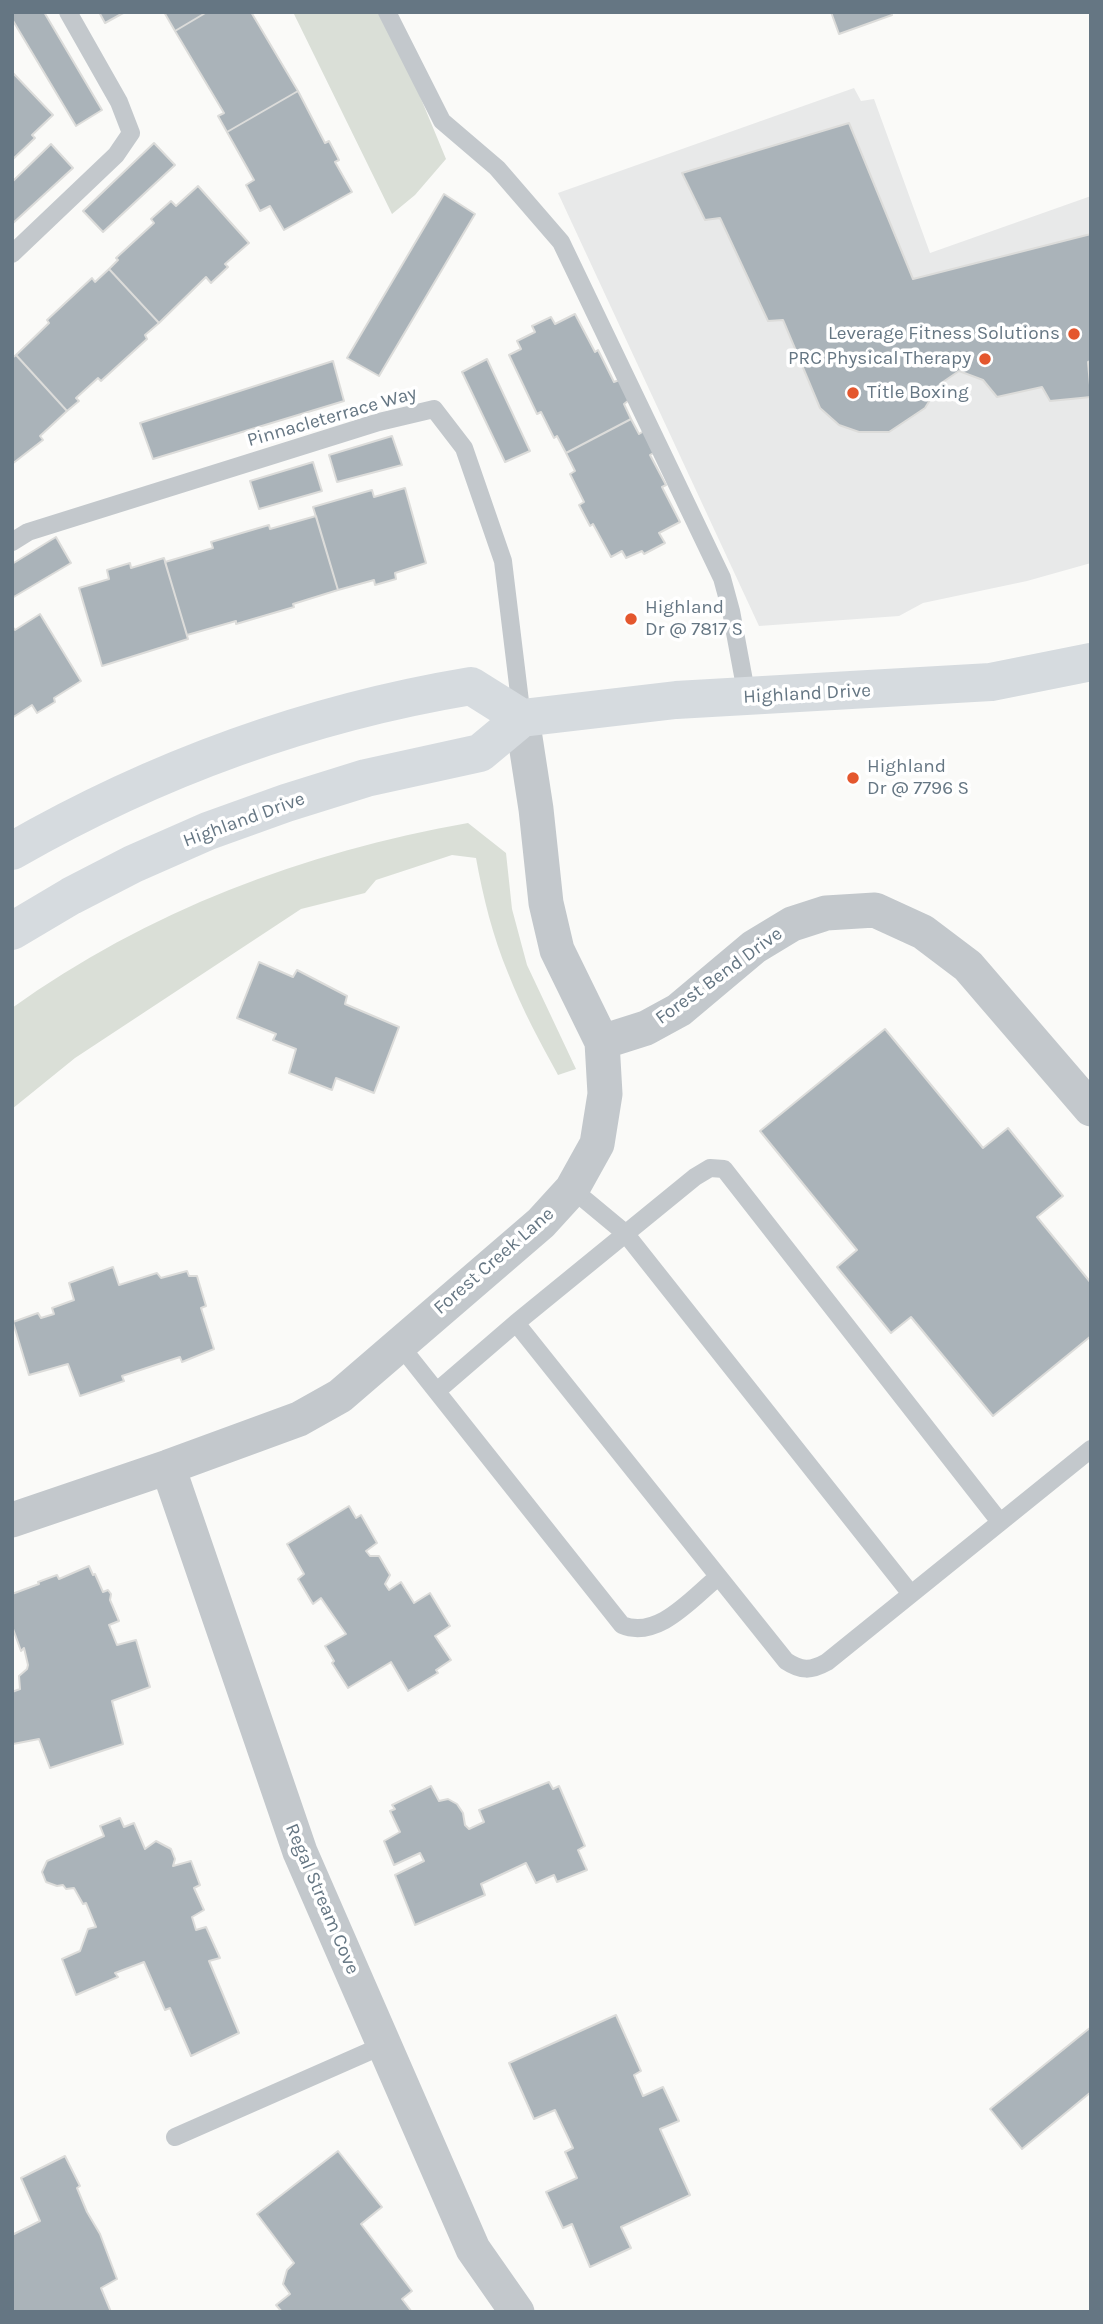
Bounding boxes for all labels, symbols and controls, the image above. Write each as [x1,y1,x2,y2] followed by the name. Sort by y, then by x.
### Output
[828,323,1060,345] place label: Leverage Fitness Solutions
[1066,326,1082,342] marker: Leverage Fitness Solutions
[788,348,971,370] place label: PRC Physical Therapy
[977,351,993,367] marker: PRC Physical Therapy
[245,382,419,452] street label: Pinnacleterrace Way
[867,382,969,404] place label: Title Boxing
[845,385,861,401] marker: Title Boxing
[645,597,743,641] place label: Highland Dr @ 7817 S
[623,611,639,627] marker: Highland Dr @ 7817 S
[743,679,871,709] street label: Highland Drive
[867,756,969,800] place label: Highland Dr @ 7796 S
[845,770,861,786] marker: Highland Dr @ 7796 S
[180,787,308,853] street label: Highland Drive
[651,922,787,1030] street label: Forest Bend Drive
[429,1203,559,1319] street label: Forest Creek Lane
[280,1820,364,1978] street label: Regal Stream Cove

